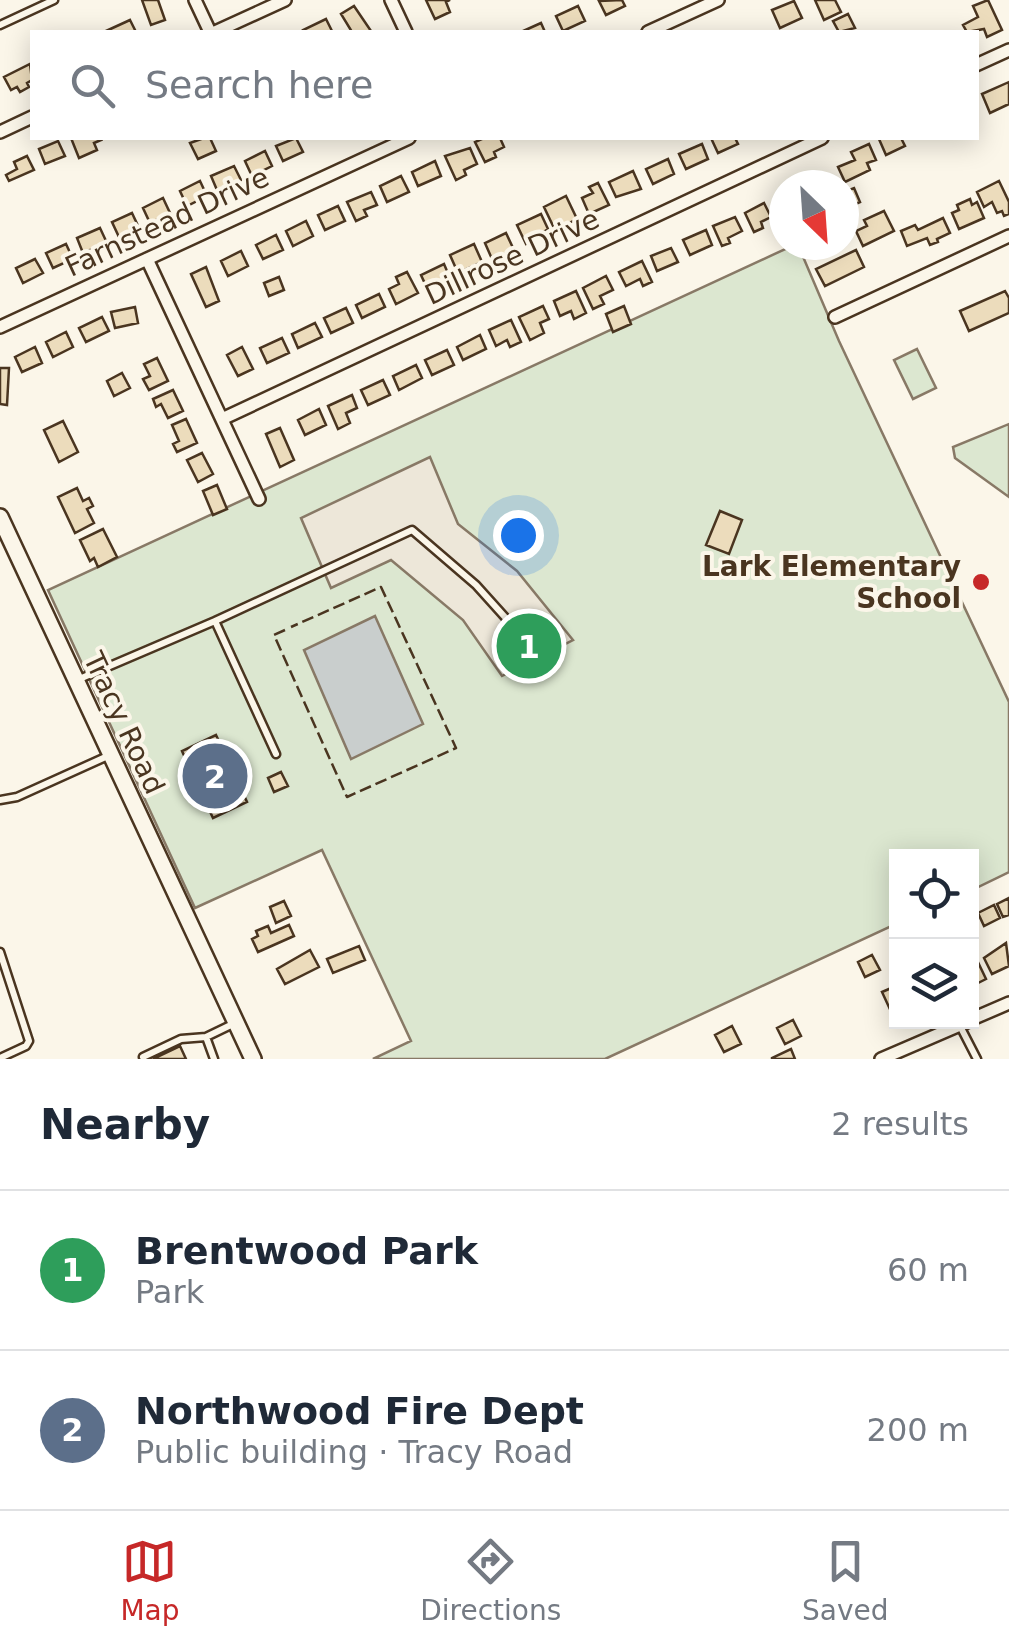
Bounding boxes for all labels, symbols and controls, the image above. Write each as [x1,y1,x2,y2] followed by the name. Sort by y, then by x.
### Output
[30,30,979,140] search box
[65,58,120,113] icon: search
[145,63,373,107] text: Search here
[60,160,274,284] street label: Farnstead Drive
[769,170,859,260] north arrow
[420,202,604,312] street label: Dillrose Drive
[493,510,544,561] your location
[702,550,961,615] place label: Lark Elementary School
[970,571,992,593] marker: Lark Elementary School
[496,608,562,684] pin: 1
[76,646,171,799] street label: Tracy Road
[182,738,248,814] pin: 2
[889,849,979,1029] map controls
[889,849,979,939] button: locate
[889,939,979,1029] button: layers
[40,1100,210,1149] text: Nearby
[831,1105,969,1143] text: 2 results
[135,1229,478,1273] text: Brentwood Park
[61,1251,84,1289] text: 1
[887,1251,969,1289] text: 60 m
[135,1273,204,1311] text: Park
[135,1389,584,1433] text: Northwood Fire Dept
[61,1411,84,1449] text: 2
[867,1411,969,1449] text: 200 m
[135,1433,573,1471] text: Public building · Tracy Road
[120,1534,179,1627] tab: Map
[420,1534,561,1627] tab: Directions
[802,1534,889,1627] tab: Saved

